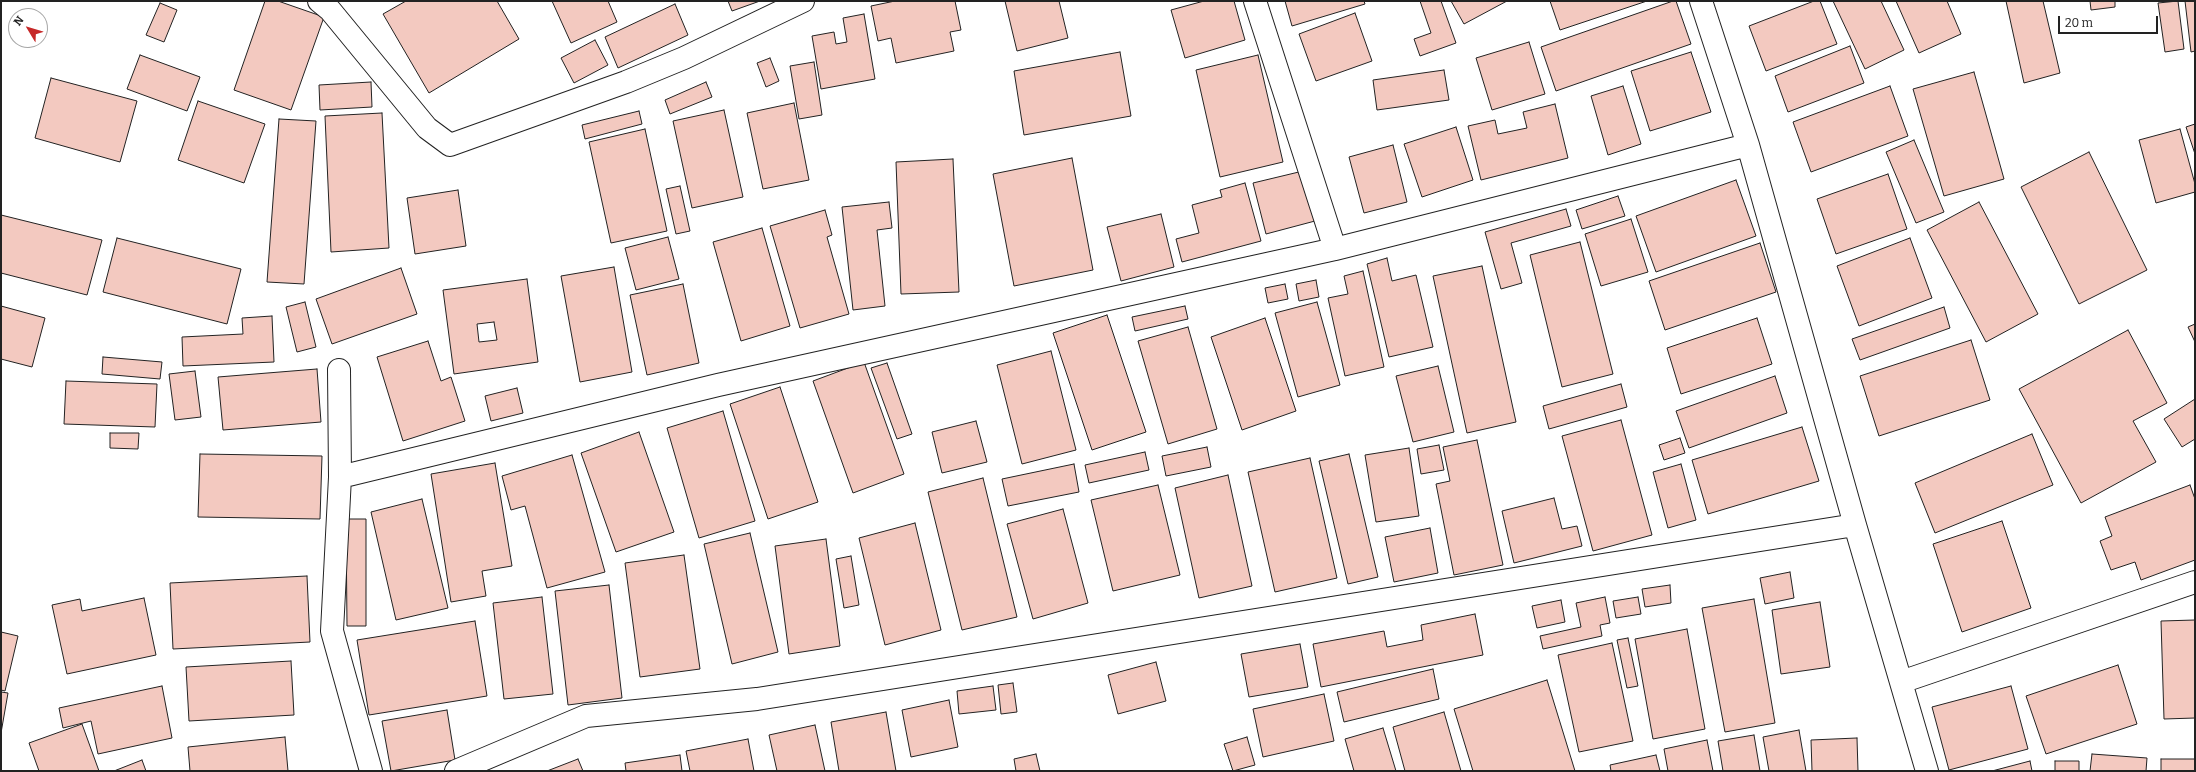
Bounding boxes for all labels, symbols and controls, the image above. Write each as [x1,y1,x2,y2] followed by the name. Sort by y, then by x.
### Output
[8,8,48,48] north arrow
[2060,8,2160,34] scale bar
[11,14,27,28] text: N
[2065,16,2093,30] text: 20 m

